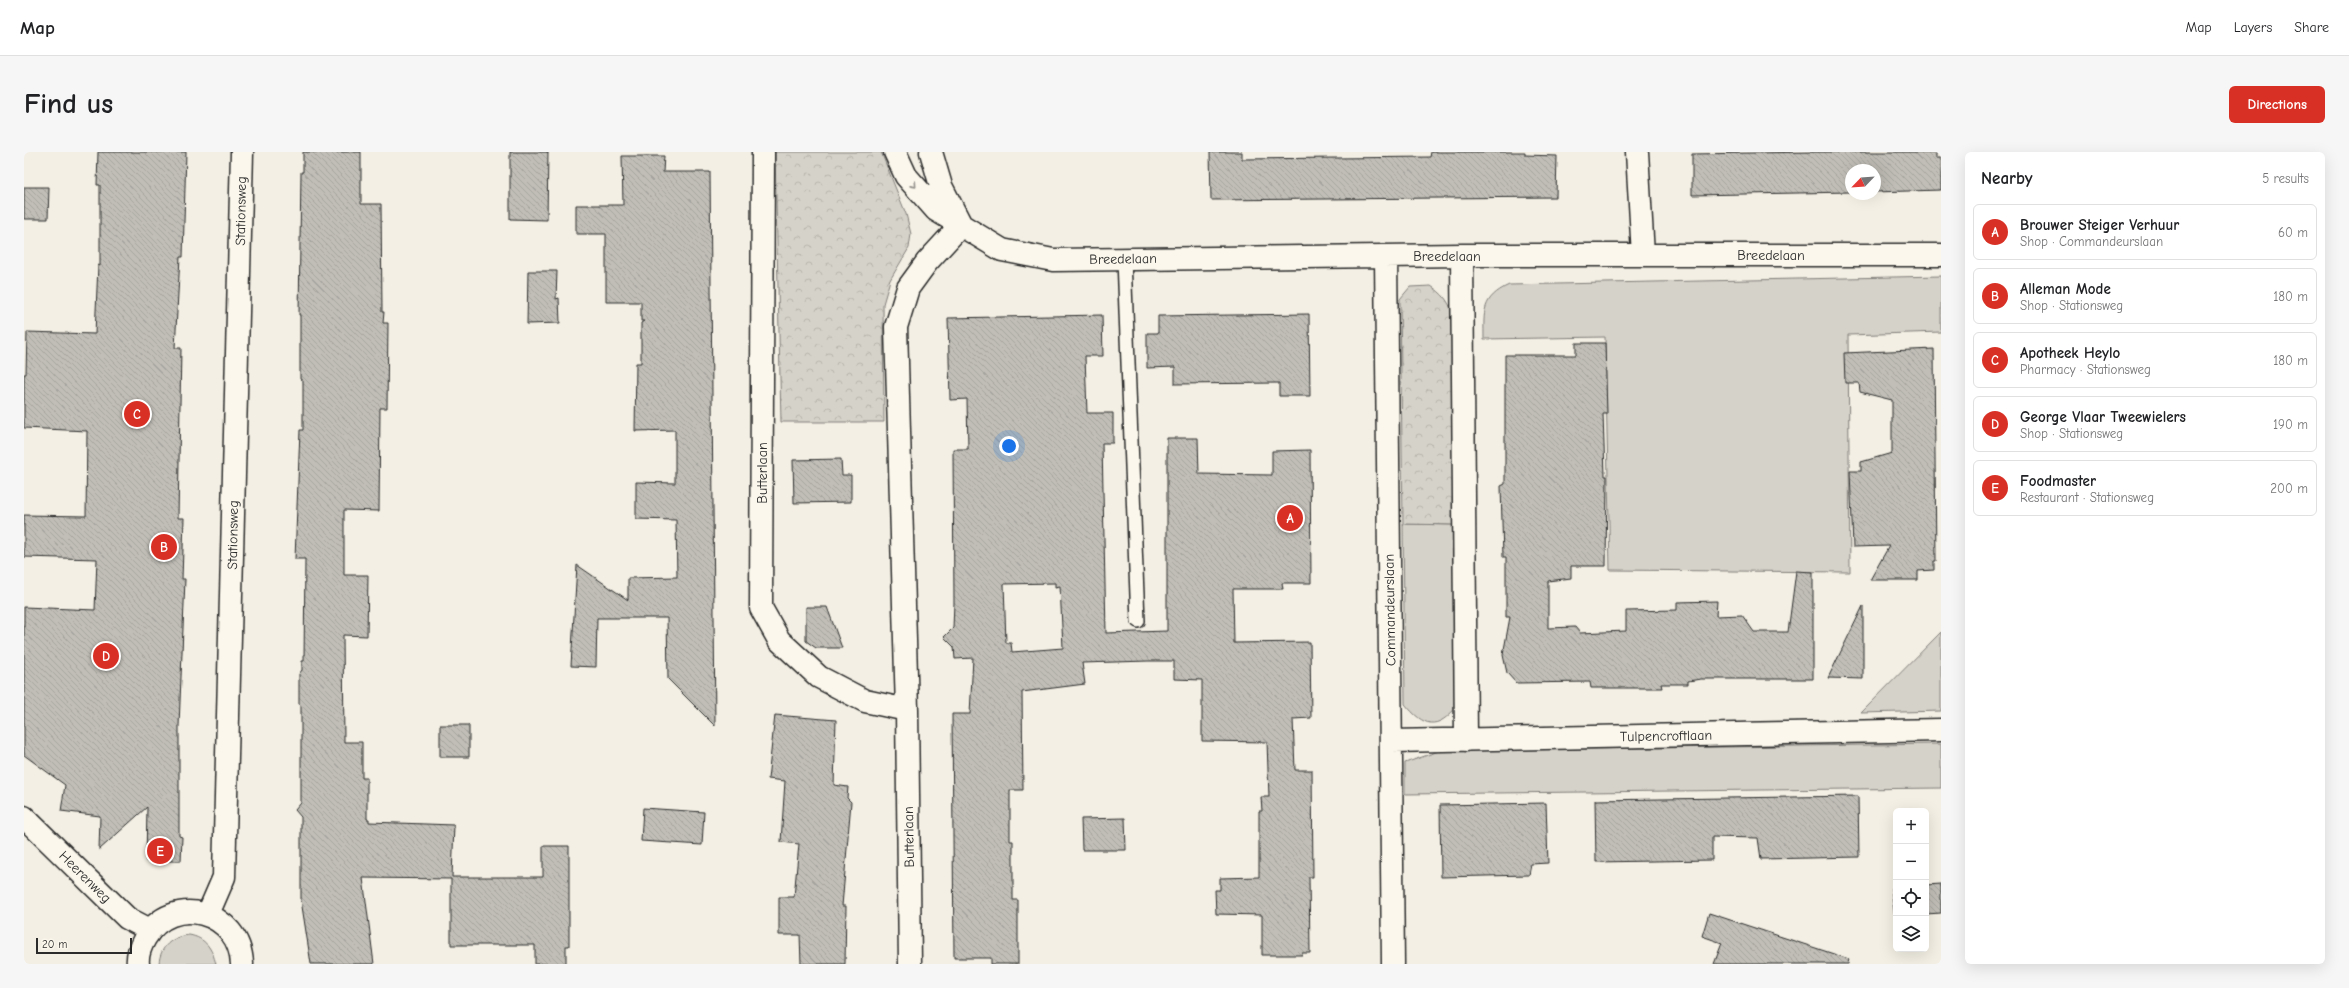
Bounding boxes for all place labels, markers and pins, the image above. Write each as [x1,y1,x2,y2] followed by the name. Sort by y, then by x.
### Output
[124,399,150,429] pin: C
[1277,503,1303,533] pin: A
[151,532,177,562] pin: B
[93,641,119,671] pin: D
[147,836,173,866] pin: E

